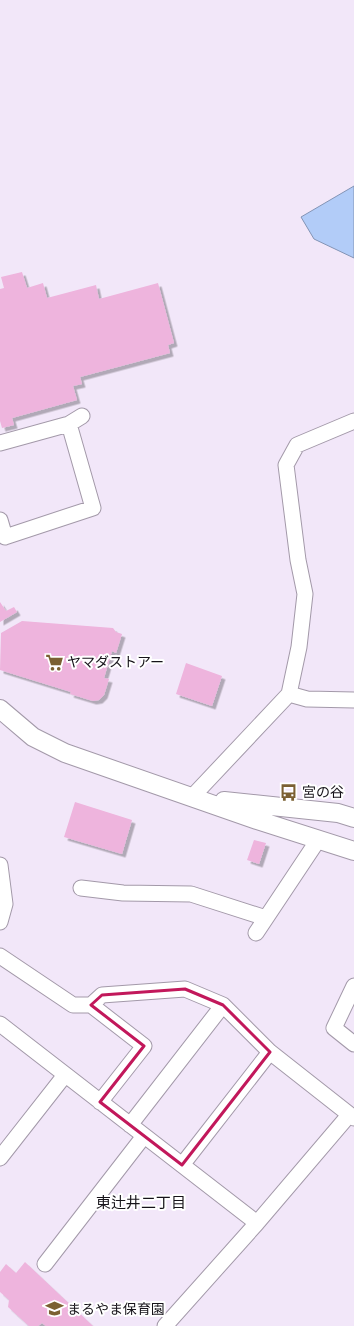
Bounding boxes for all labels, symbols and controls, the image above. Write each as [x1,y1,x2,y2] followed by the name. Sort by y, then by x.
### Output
[44,652,64,672] supermarket icon: ヤマダストアー
[67,654,164,670] place label: ヤマダストアー
[279,782,299,802] bus stop icon: 宮の谷
[302,784,344,800] place label: 宮の谷
[96,1194,186,1212] district label: 東辻井二丁目
[44,1299,64,1319] school or university icon: まるやま保育園
[67,1301,165,1317] place label: まるやま保育園

